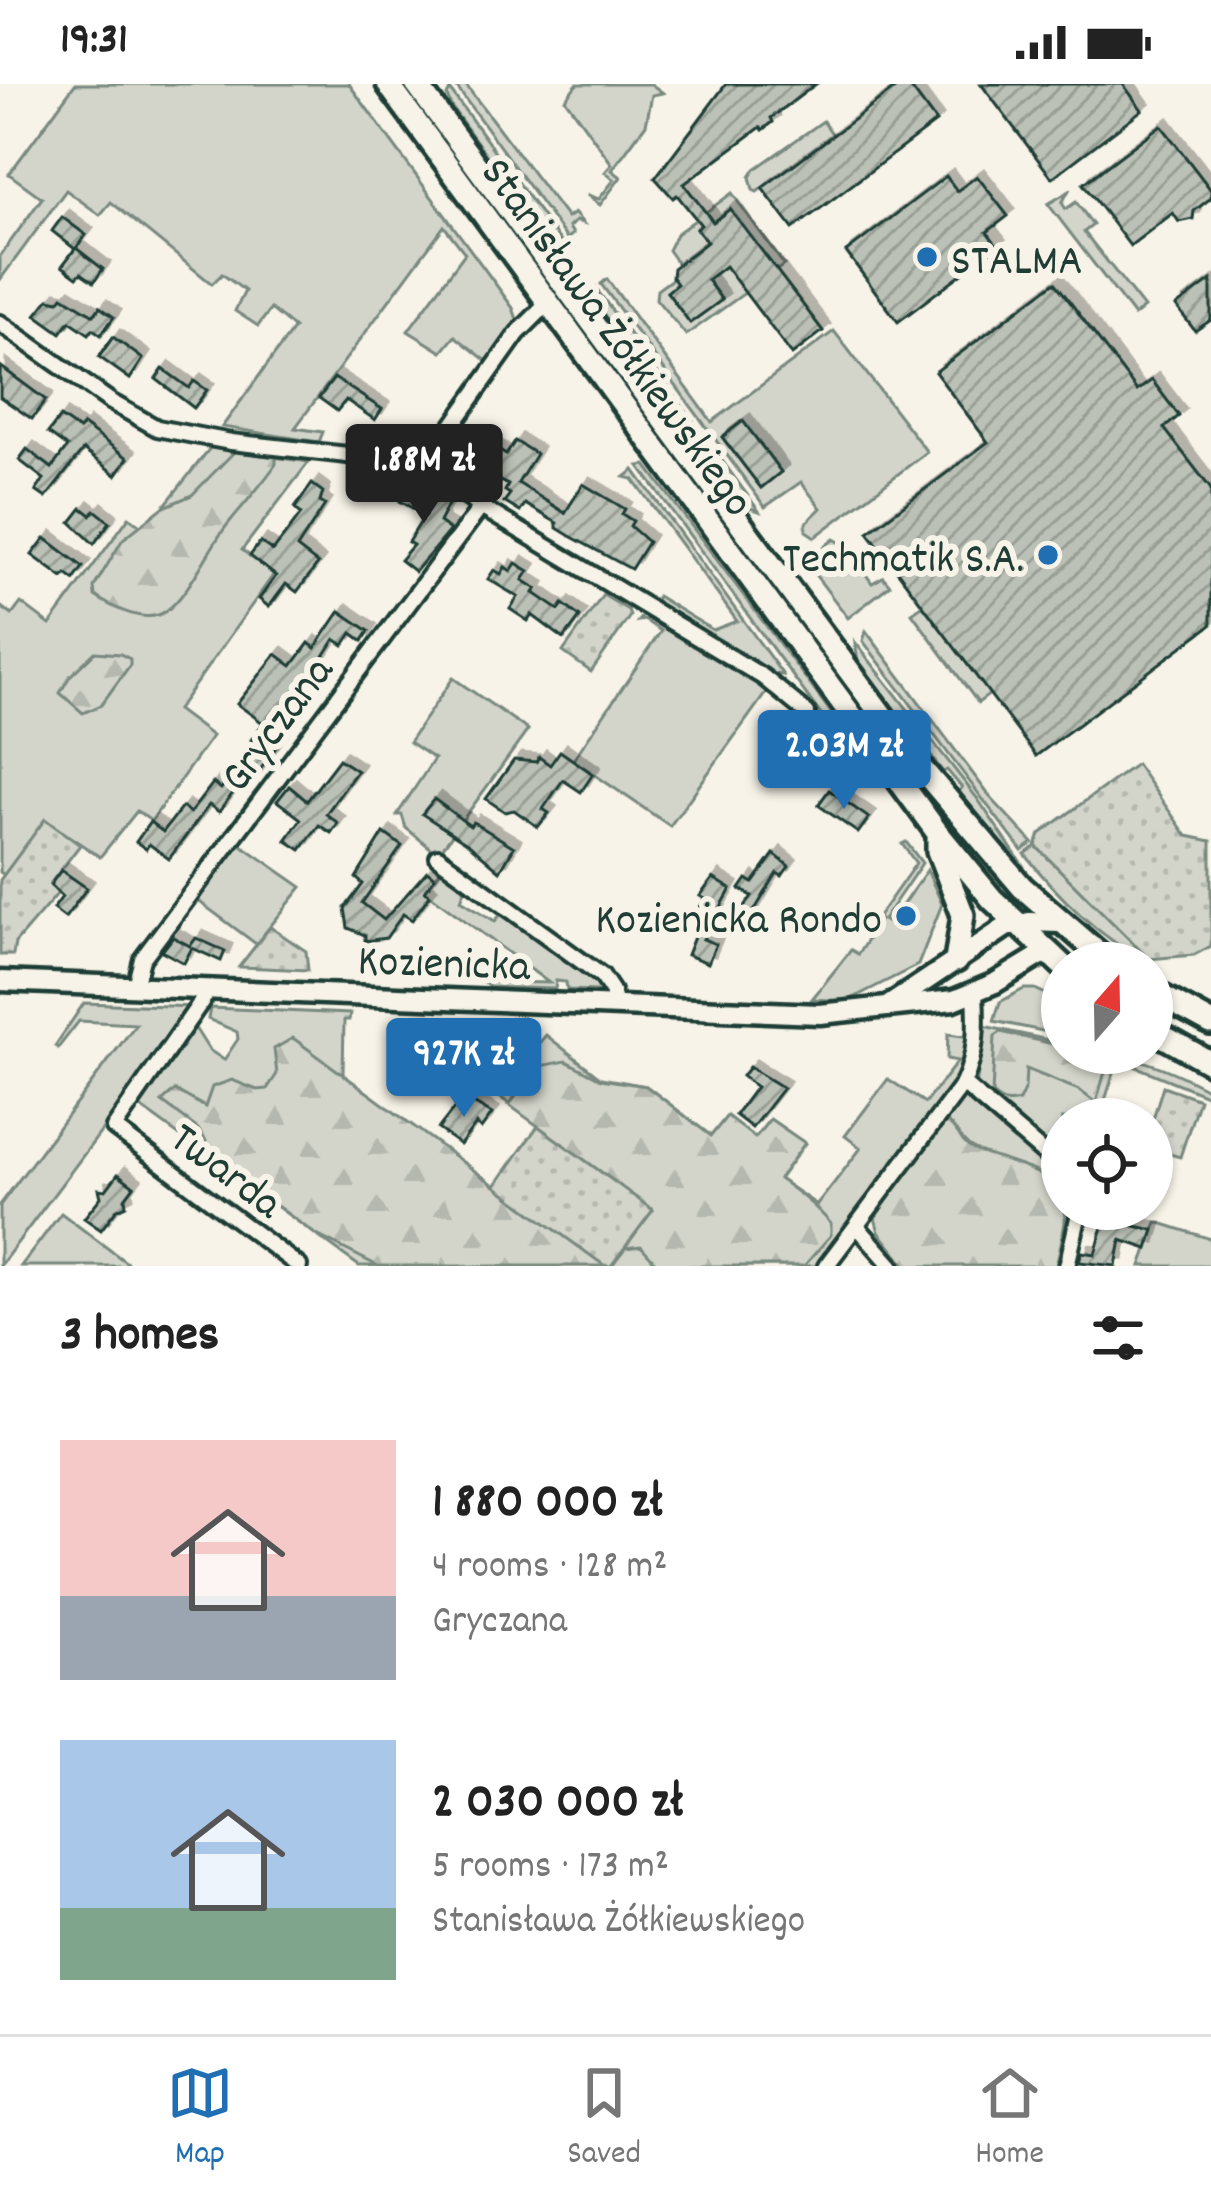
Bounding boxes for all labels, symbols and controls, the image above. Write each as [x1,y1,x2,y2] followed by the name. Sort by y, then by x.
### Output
[60,10,128,74] text: 19:31
[462,146,767,532] street label: Stanisława Żółkiewskiego
[951,232,1083,296] place label: STALMA
[914,244,940,270] marker: STALMA
[300,424,548,526] pin: 1.88M zł
[373,435,475,490] text: 1.88M zł
[783,530,1024,594] place label: Techmatik S.A.
[1035,542,1061,568] marker: Techmatik S.A.
[207,644,353,808] street label: Gryczana
[720,710,968,812] pin: 2.03M zł
[785,721,903,776] text: 2.03M zł
[595,891,882,955] place label: Kozienicka Rondo
[893,903,919,929] marker: Kozienicka Rondo
[356,932,532,1002] street label: Kozienicka
[1041,942,1173,1074] north arrow
[1041,942,1173,1230] map controls
[353,1018,575,1120] pin: 927K zł
[413,1029,515,1084] text: 927K zł
[1041,1098,1173,1230] button: locate
[154,1110,294,1238] street label: Twarda
[60,1302,219,1374] text: 3 homes
[1085,1305,1151,1371] icon: filters
[432,1469,663,1541] text: 1 880 000 zł
[156,1488,300,1632] icon: home
[432,1541,667,1596] text: 4 rooms · 128 m²
[432,1596,567,1651] text: Gryczana
[432,1769,683,1841] text: 2 030 000 zł
[156,1788,300,1932] icon: home
[432,1841,669,1896] text: 5 rooms · 173 m²
[432,1896,805,1951] text: Stanisława Żółkiewskiego
[167,2060,233,2179] tab: Map
[567,2060,641,2179] tab: Saved
[975,2060,1044,2179] tab: Home

